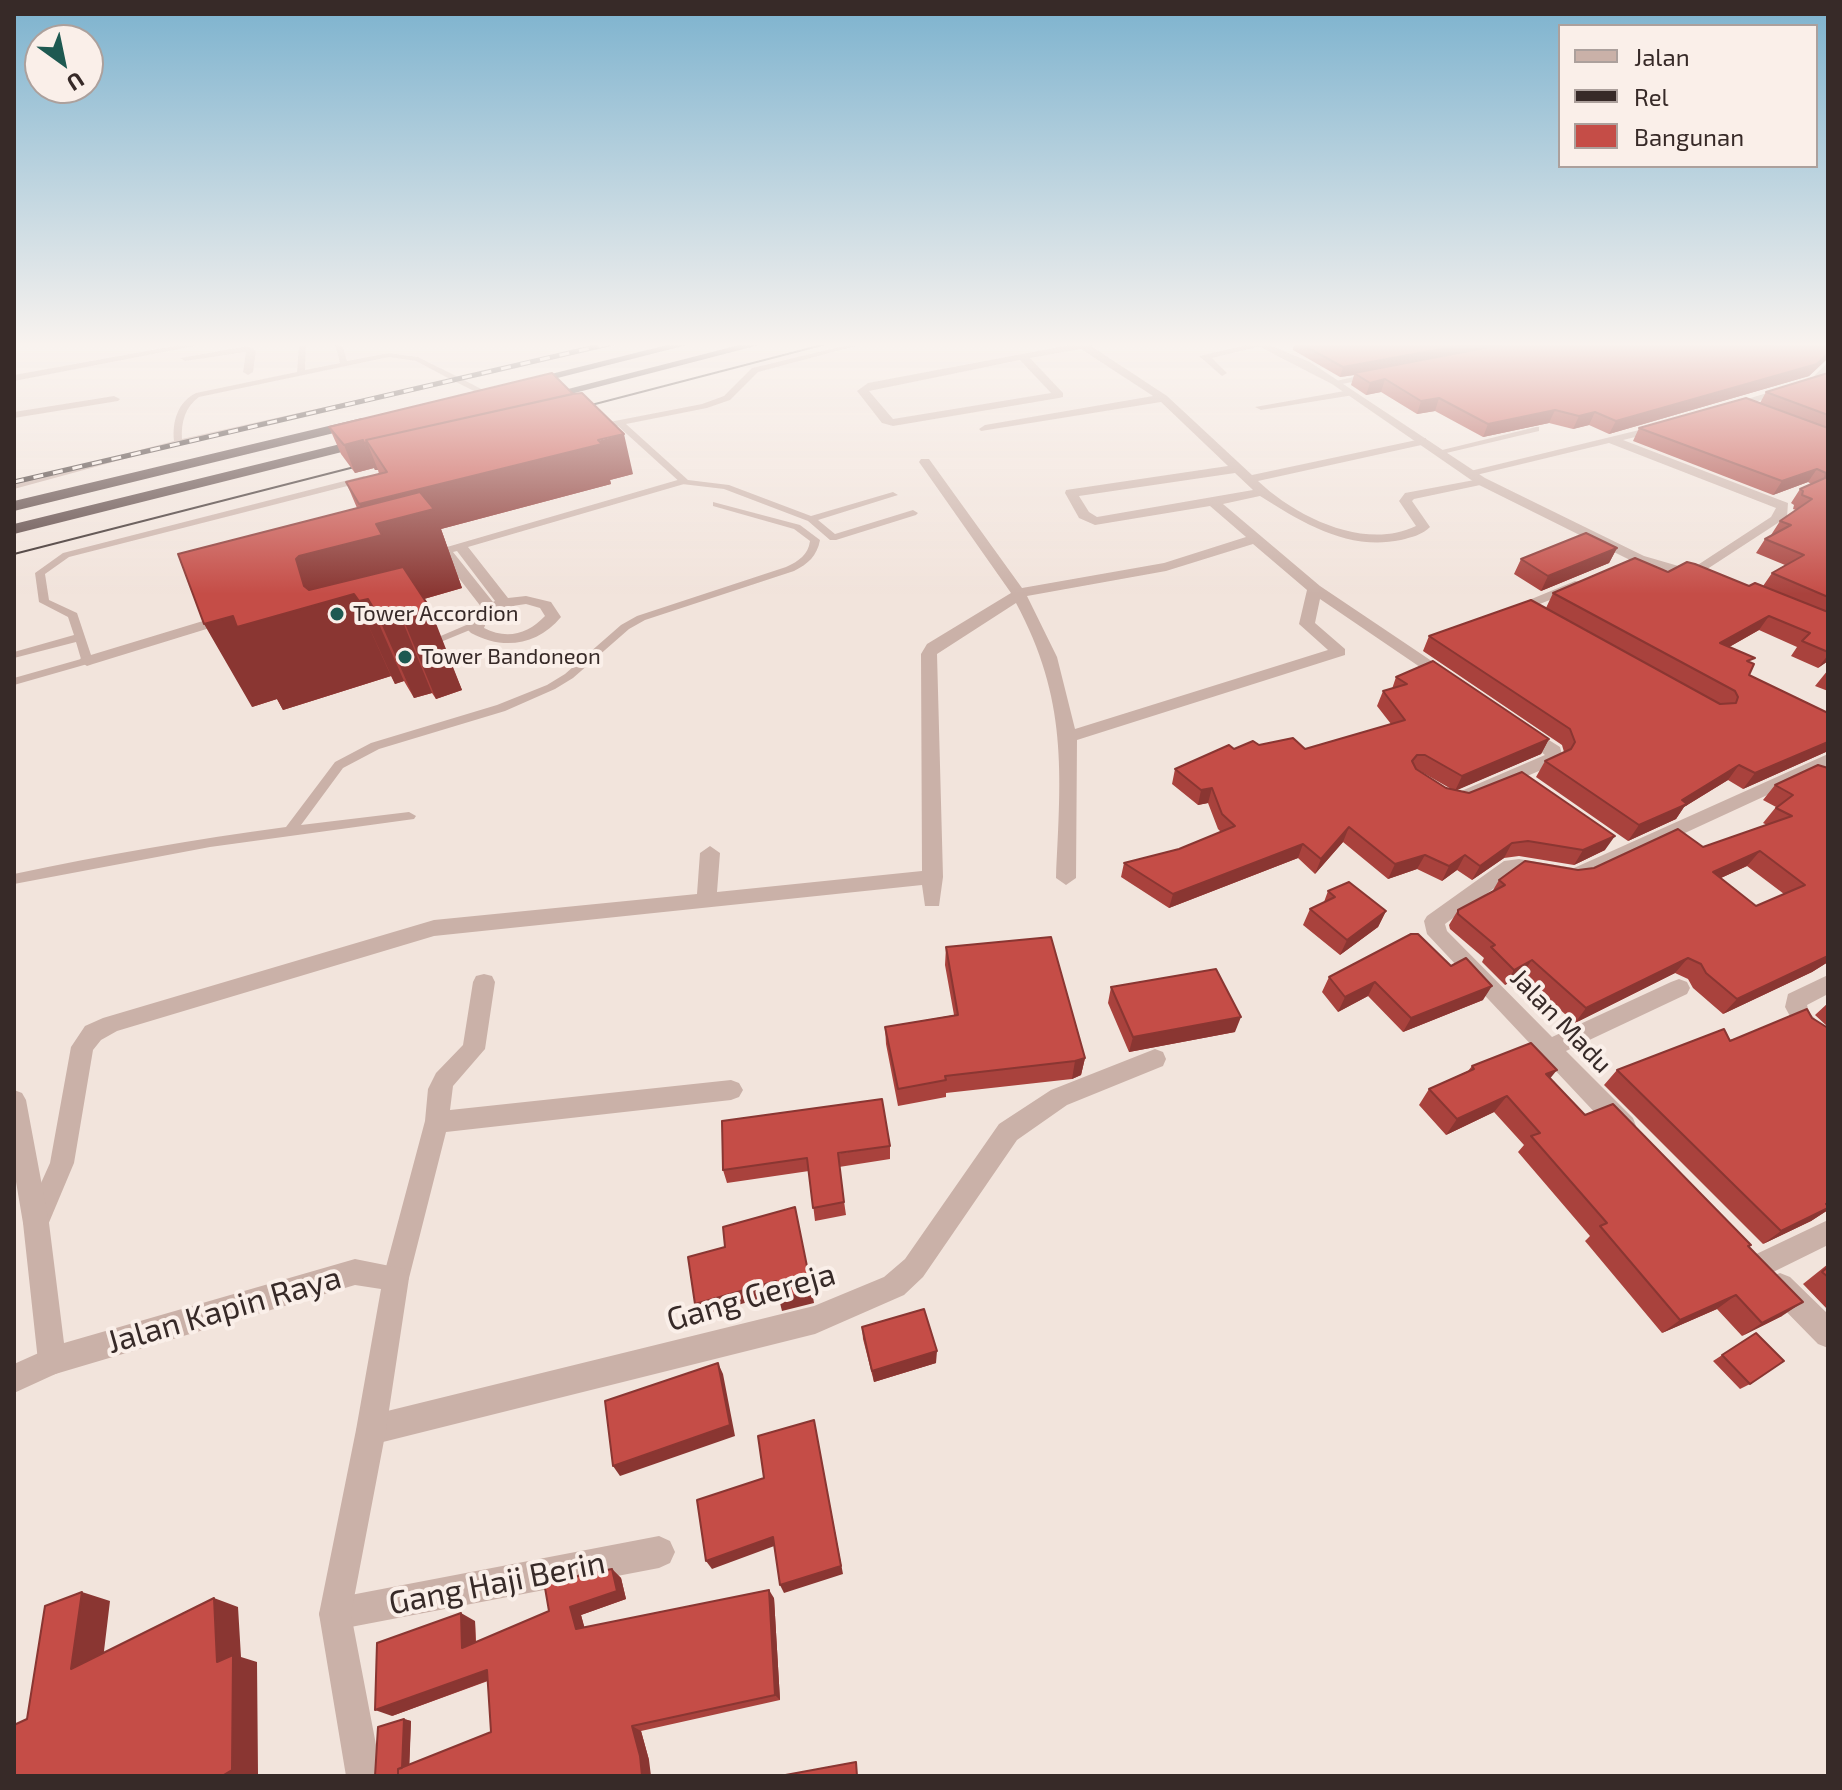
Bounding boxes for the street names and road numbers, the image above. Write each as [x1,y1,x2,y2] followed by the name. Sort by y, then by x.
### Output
[1504,962,1618,1080] street label: Jalan Madu
[662,1255,840,1339] street label: Gang Gereja
[103,1258,345,1362] street label: Jalan Kapin Raya
[386,1543,608,1623] street label: Gang Haji Berin

